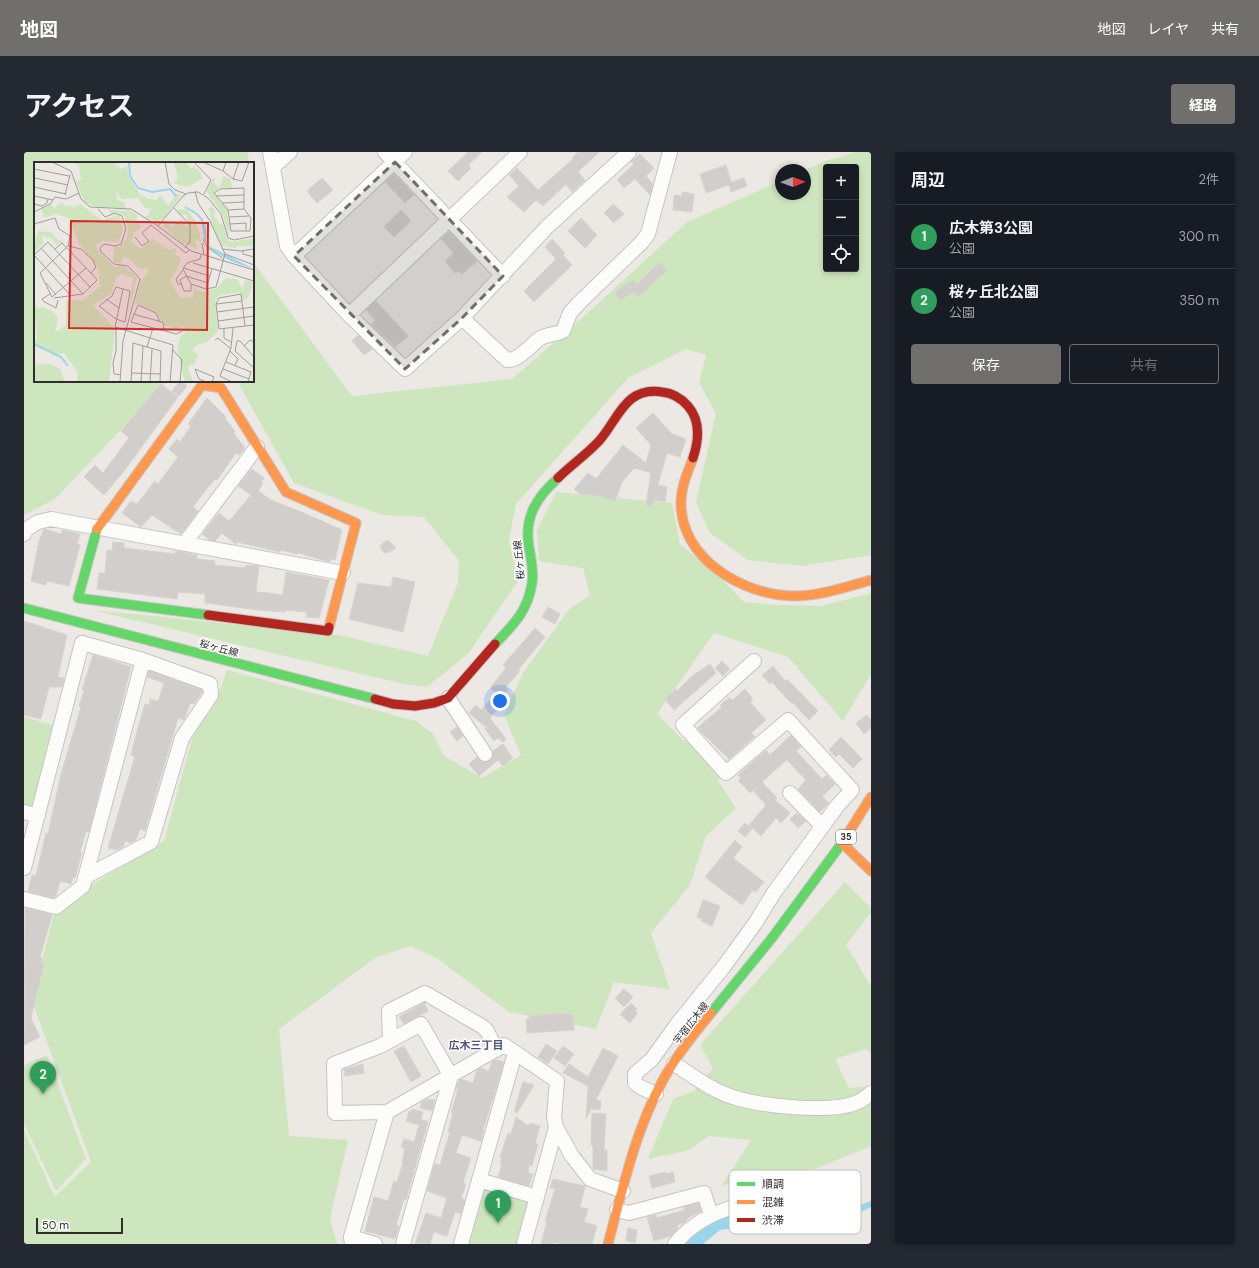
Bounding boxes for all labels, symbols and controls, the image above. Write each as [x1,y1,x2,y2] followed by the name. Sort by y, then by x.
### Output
[20,17,58,42] text: 地図
[1097,20,1125,38] text: 地図
[1147,20,1189,38] text: レイヤ
[1211,20,1239,38] text: 共有
[1171,84,1235,124] button: 経路
[24,88,135,125] text: アクセス
[34,162,254,382] inset map
[775,164,811,200] north arrow
[823,164,859,272] map controls
[823,164,859,200] button: +
[911,169,945,191] text: 周辺
[1199,171,1219,188] text: 2件
[823,200,859,236] button: −
[949,218,1033,238] text: 広木第3公園
[922,228,926,245] text: 1
[1178,228,1219,245] text: 300 m
[823,236,859,272] button: locate
[949,240,975,257] text: 公園
[949,282,1039,302] text: 桜ヶ丘北公園
[920,292,928,309] text: 2
[1179,292,1219,309] text: 350 m
[949,304,975,321] text: 公園
[911,344,1061,384] button: 保存
[1069,344,1219,384] button: 共有
[511,540,527,580] street label: 桜ヶ丘線
[198,637,240,659] street label: 桜ヶ丘線
[490,691,510,711] your location
[836,830,856,844] road number: 35
[670,999,712,1047] street label: 宇宿広木線
[449,1038,504,1052] district label: 広木三丁目
[30,1061,56,1094] pin: 2
[729,1170,861,1234] legend
[762,1177,784,1191] text: 順調
[485,1190,511,1223] pin: 1
[762,1195,784,1209] text: 混雑
[762,1213,784,1227] text: 渋滞
[36,1216,123,1235] scale bar
[42,1218,69,1232] text: 50 m

